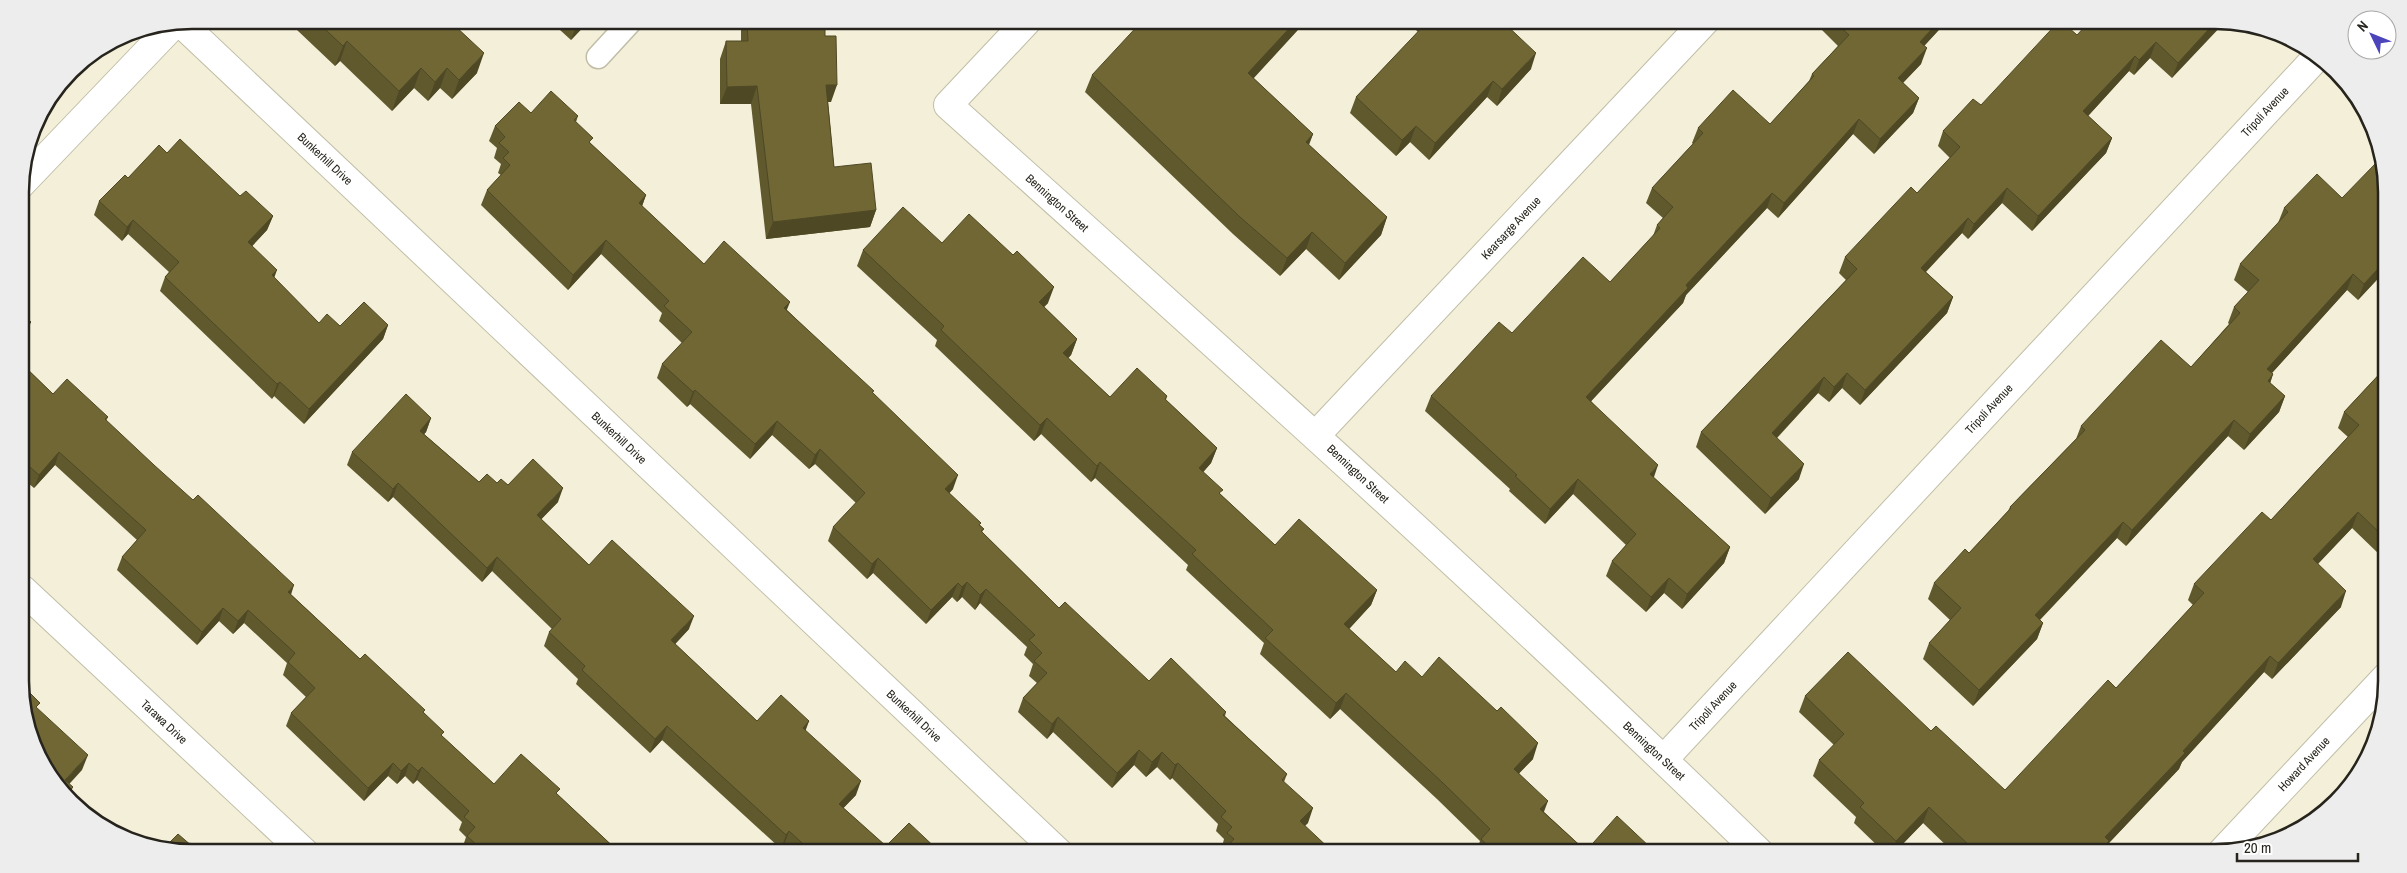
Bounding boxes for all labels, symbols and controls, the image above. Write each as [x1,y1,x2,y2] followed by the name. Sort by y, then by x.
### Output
[2347,10,2397,60] north arrow
[2353,17,2372,35] text: N
[2238,84,2292,140] street label: Tripoli Avenue
[294,129,356,189] street label: Bunkerhill Drive
[1022,171,1092,236] street label: Bennington Street
[1478,193,1544,263] street label: Kearsarge Avenue
[1962,381,2016,437] street label: Tripoli Avenue
[588,408,650,468] street label: Bunkerhill Drive
[1324,441,1393,507] street label: Bennington Street
[1686,678,1740,734] street label: Tripoli Avenue
[883,686,945,746] street label: Bunkerhill Drive
[137,696,191,748] street label: Tarawa Drive
[1620,718,1689,784] street label: Bennington Street
[2275,733,2333,795] street label: Howard Avenue
[2237,830,2358,862] scale bar
[2244,837,2271,858] text: 20 m

